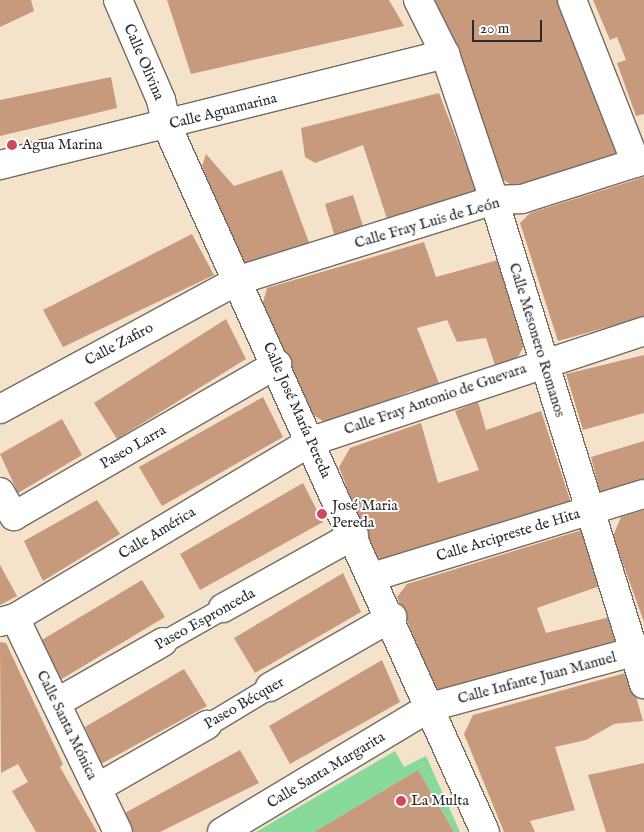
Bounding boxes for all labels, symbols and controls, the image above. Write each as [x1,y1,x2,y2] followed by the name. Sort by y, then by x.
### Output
[474,10,544,42] scale bar
[480,19,509,38] text: 20 m
[120,21,168,103] street label: Calle Olivina
[167,89,279,133] street label: Calle Aguamarina
[22,136,102,154] place label: Agua Marina
[6,139,18,151] marker: Agua Marina
[352,194,502,252] street label: Calle Fray Luis de León
[505,261,569,419] street label: Calle Mesonero Romanos
[82,318,156,370] street label: Calle Zafiro
[259,339,335,481] street label: Calle José María Pereda
[341,359,529,439] street label: Calle Fray Antonio de Guevara
[97,421,169,473] street label: Paseo Larra
[332,496,398,531] place label: José Maria Pereda
[115,503,199,563] street label: Calle América
[434,505,582,565] street label: Calle Arcipreste de Hita
[316,508,328,520] marker: José Maria Pereda
[152,584,258,654] street label: Paseo Espronceda
[456,648,618,708] street label: Calle Infante Juan Manuel
[33,667,101,783] street label: Calle Santa Mónica
[201,673,287,733] street label: Paseo Bécquer
[264,728,388,812] street label: Calle Santa Margarita
[411,792,469,810] place label: La Multa
[395,795,407,807] marker: La Multa

